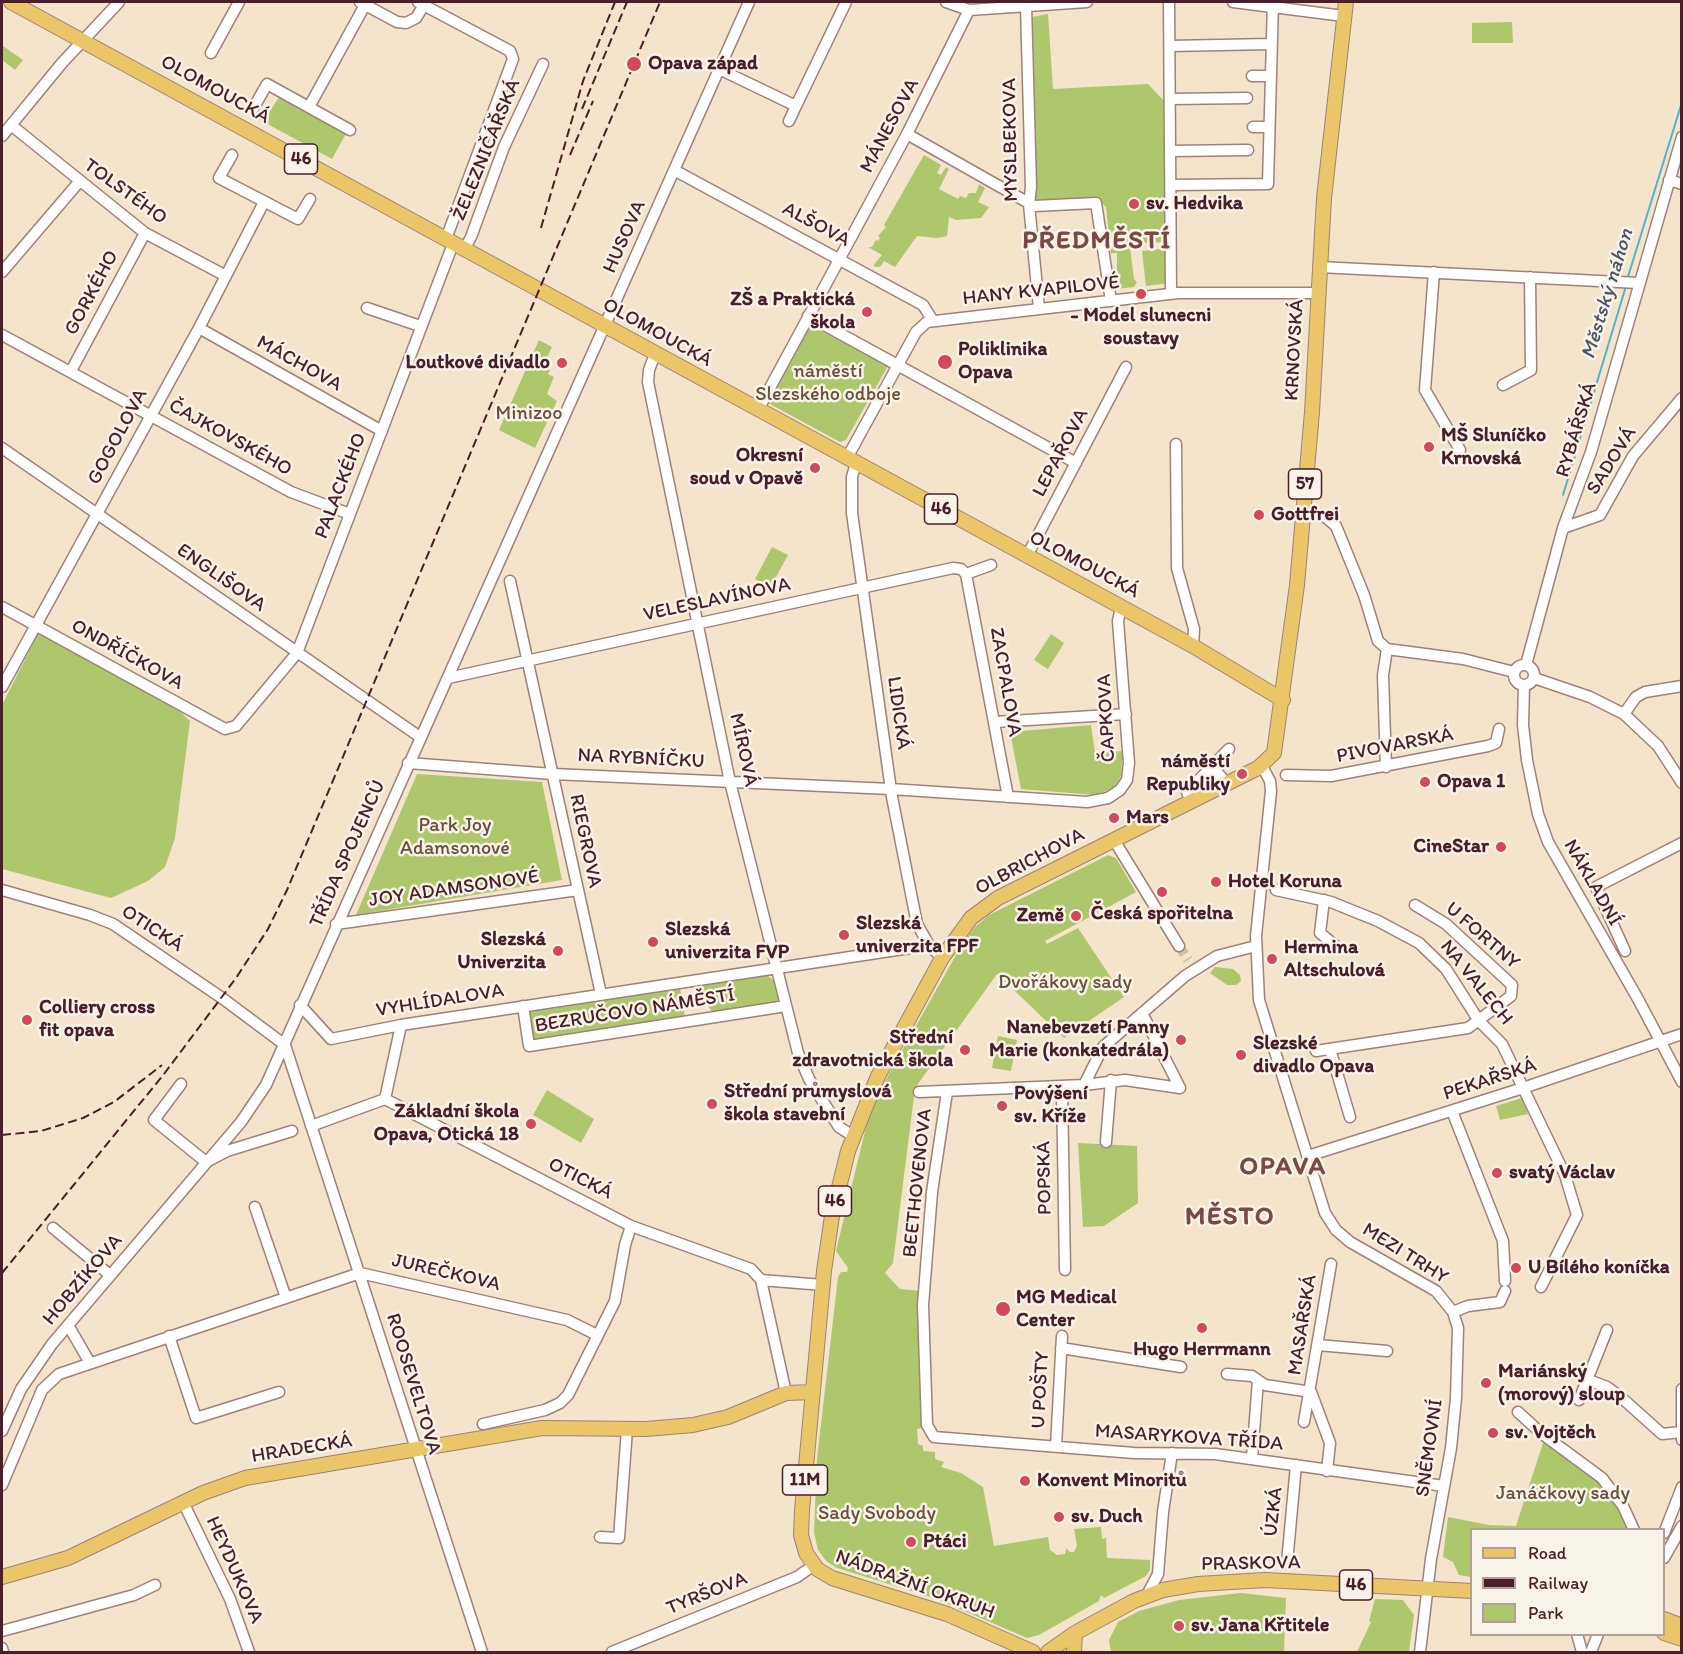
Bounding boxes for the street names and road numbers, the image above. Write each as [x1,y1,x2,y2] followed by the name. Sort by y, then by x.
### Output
[156,50,274,130] street label: OLOMOUCKÁ
[855,75,925,177] street label: MÁNESOVA
[448,76,526,224] street label: ŽELEZNIČÁŘSKÁ
[998,78,1024,202] street label: MYSLBEKOVA
[284,144,318,174] road number: 46
[79,154,171,230] street label: TOLSTÉHO
[598,197,652,277] street label: HUSOVA
[778,197,854,253] street label: ALŠOVA
[60,246,124,340] street label: GORKÉHO
[961,271,1121,311] street label: HANY KVAPILOVÉ
[598,293,716,373] street label: OLOMOUCKÁ
[1280,299,1310,401] street label: KRNOVSKÁ
[252,331,346,397] street label: MÁCHOVA
[1551,380,1603,480] street label: RYBÁŘSKÁ
[83,385,153,489] street label: GOGOLOVA
[164,394,296,482] street label: ČAJKOVSKÉHO
[1028,405,1094,501] street label: LEPAŘOVA
[1582,423,1642,499] street label: SADOVÁ
[310,430,372,542] street label: PALACKÉHO
[1288,469,1322,499] road number: 57
[924,494,958,524] road number: 46
[1025,526,1143,604] street label: OLOMOUCKÁ
[172,539,270,617] street label: ENGLIŠOVA
[641,573,793,627] street label: VELESLAVÍNOVA
[67,614,187,696] street label: ONDŘÍČKOVA
[984,625,1026,739] street label: ZACPALOVA
[1093,673,1121,763] street label: ČAPKOVA
[881,675,915,751] street label: LIDICKÁ
[724,711,762,789] street label: MÍROVÁ
[1335,723,1455,769] street label: PIVOVARSKÁ
[577,744,705,774] street label: NA RYBNÍČKU
[305,777,391,931] street label: TŘÍDA SPOJENCŮ
[563,792,607,890] street label: RIEGROVA
[971,823,1089,901] street label: OLBRICHOVA
[1558,835,1626,931] street label: NÁKLADNÍ
[367,865,541,913] street label: JOY ADAMSONOVÉ
[1440,897,1524,975] street label: U FORTNY
[116,900,188,958] street label: OTICKÁ
[1434,935,1518,1031] street label: NA VALECH
[374,979,506,1023] street label: VYHLÍDALOVA
[533,983,737,1039] street label: BEZRUČOVO NÁMĚSTÍ
[1440,1054,1540,1106] street label: PEKAŘSKÁ
[898,1107,938,1259] street label: BEETHOVENOVA
[1032,1141,1058,1215] street label: POPSKÁ
[544,1153,616,1205] street label: OTICKÁ
[818,1186,852,1216] road number: 46
[1358,1218,1452,1290] street label: MEZI TRHY
[38,1230,128,1330] street label: HOBZÍKOVA
[389,1249,503,1297] street label: JUREČKOVA
[1283,1273,1323,1377] street label: MASAŘSKÁ
[380,1310,446,1458] street label: ROOSEVELTOVA
[1027,1351,1055,1429] street label: U POŠTY
[1411,1398,1449,1498] street label: SNĚMOVNÍ
[1094,1419,1284,1457] street label: MASARYKOVA TŘÍDA
[250,1429,354,1469] street label: HRADECKÁ
[782,1465,828,1495] road number: 11M
[1259,1486,1289,1538] street label: ÚZKÁ
[200,1513,268,1627] street label: HEYDUKOVA
[832,1545,998,1625] street label: NÁDRAŽNÍ OKRUH
[1201,1551,1301,1577] street label: PRASKOVA
[663,1567,751,1621] street label: TYRŠOVA
[1340,1570,1372,1600] road number: 46

